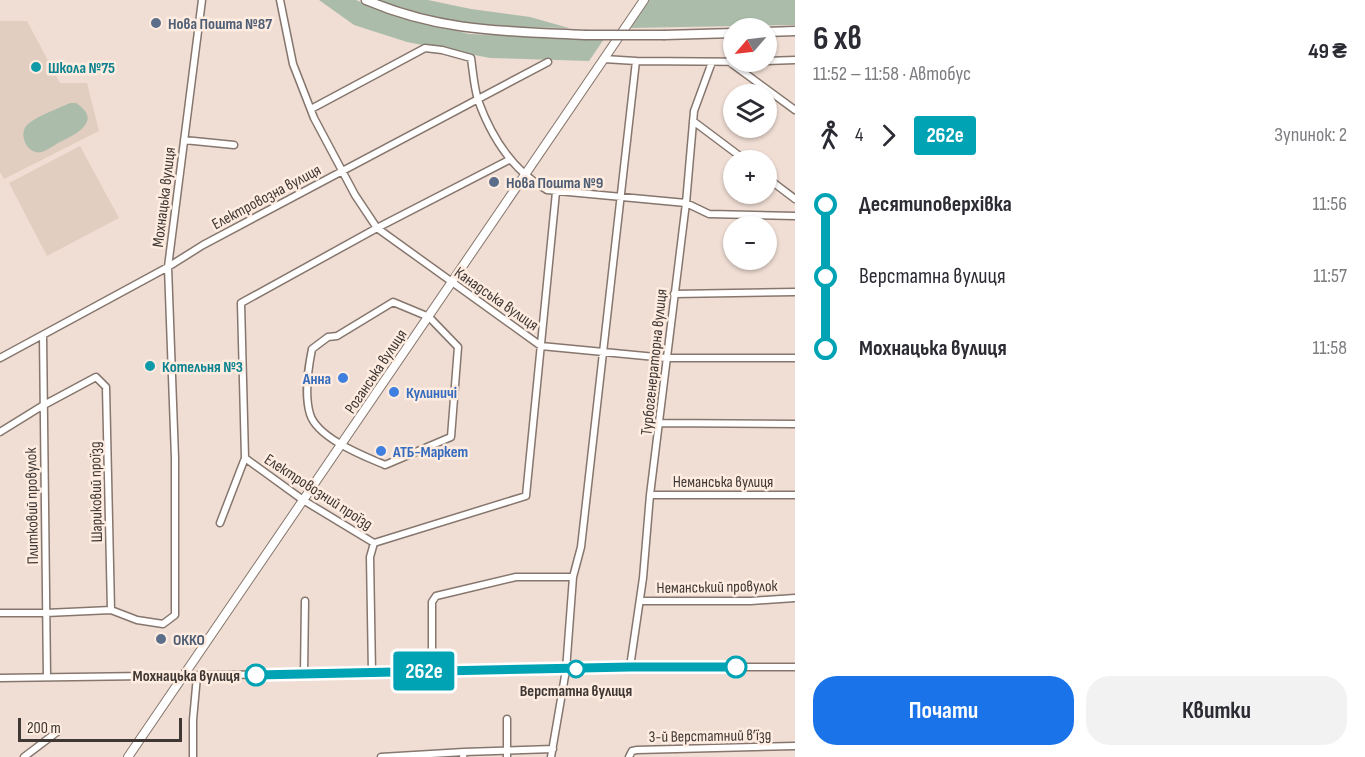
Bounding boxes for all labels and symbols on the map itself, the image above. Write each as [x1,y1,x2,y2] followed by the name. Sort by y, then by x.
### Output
[168,15,272,34] place label: Нова Пошта №87
[149,16,163,30] marker: Нова Пошта №87
[723,18,777,72] north arrow
[48,59,115,78] place label: Школа №75
[29,60,43,74] marker: Школа №75
[149,146,180,248] street label: Мохнацька вулиця
[209,161,324,234] street label: Електровозна вулиця
[506,174,603,193] place label: Нова Пошта №9
[487,175,501,189] marker: Нова Пошта №9
[450,263,542,335] street label: Канадська вулиця
[637,288,672,436] street label: Турбогенераторна вулиця
[341,326,411,418] street label: Роганська вулиця
[162,358,243,377] place label: Котельня №3
[143,359,157,373] marker: Котельня №3
[302,370,331,389] place label: Анна
[336,371,350,385] marker: Анна
[406,384,457,403] place label: Кулиничі
[387,385,401,399] marker: Кулиничі
[86,441,107,543] street label: Шариковий проїзд
[392,443,468,462] place label: АТБ-Маркет
[374,444,388,458] marker: АТБ-Маркет
[22,446,43,565] street label: Плитковий провулок
[260,450,376,534] street label: Електровозний проїзд
[673,473,773,492] street label: Неманська вулиця
[656,577,779,598] street label: Неманський провулок
[173,631,205,650] place label: ОККО
[154,632,168,646] marker: ОККО
[382,652,466,690] line badge: 262е
[725,656,747,678] unlabelled marker
[567,660,585,678] marker: Верстатна вулиця
[245,664,267,686] marker: Мохнацька вулиця
[133,667,240,686] place label: Мохнацька вулиця
[520,682,632,701] place label: Верстатна вулиця
[18,715,182,742] scale bar
[649,726,771,747] street label: 3-й Верстатний в’їзд

